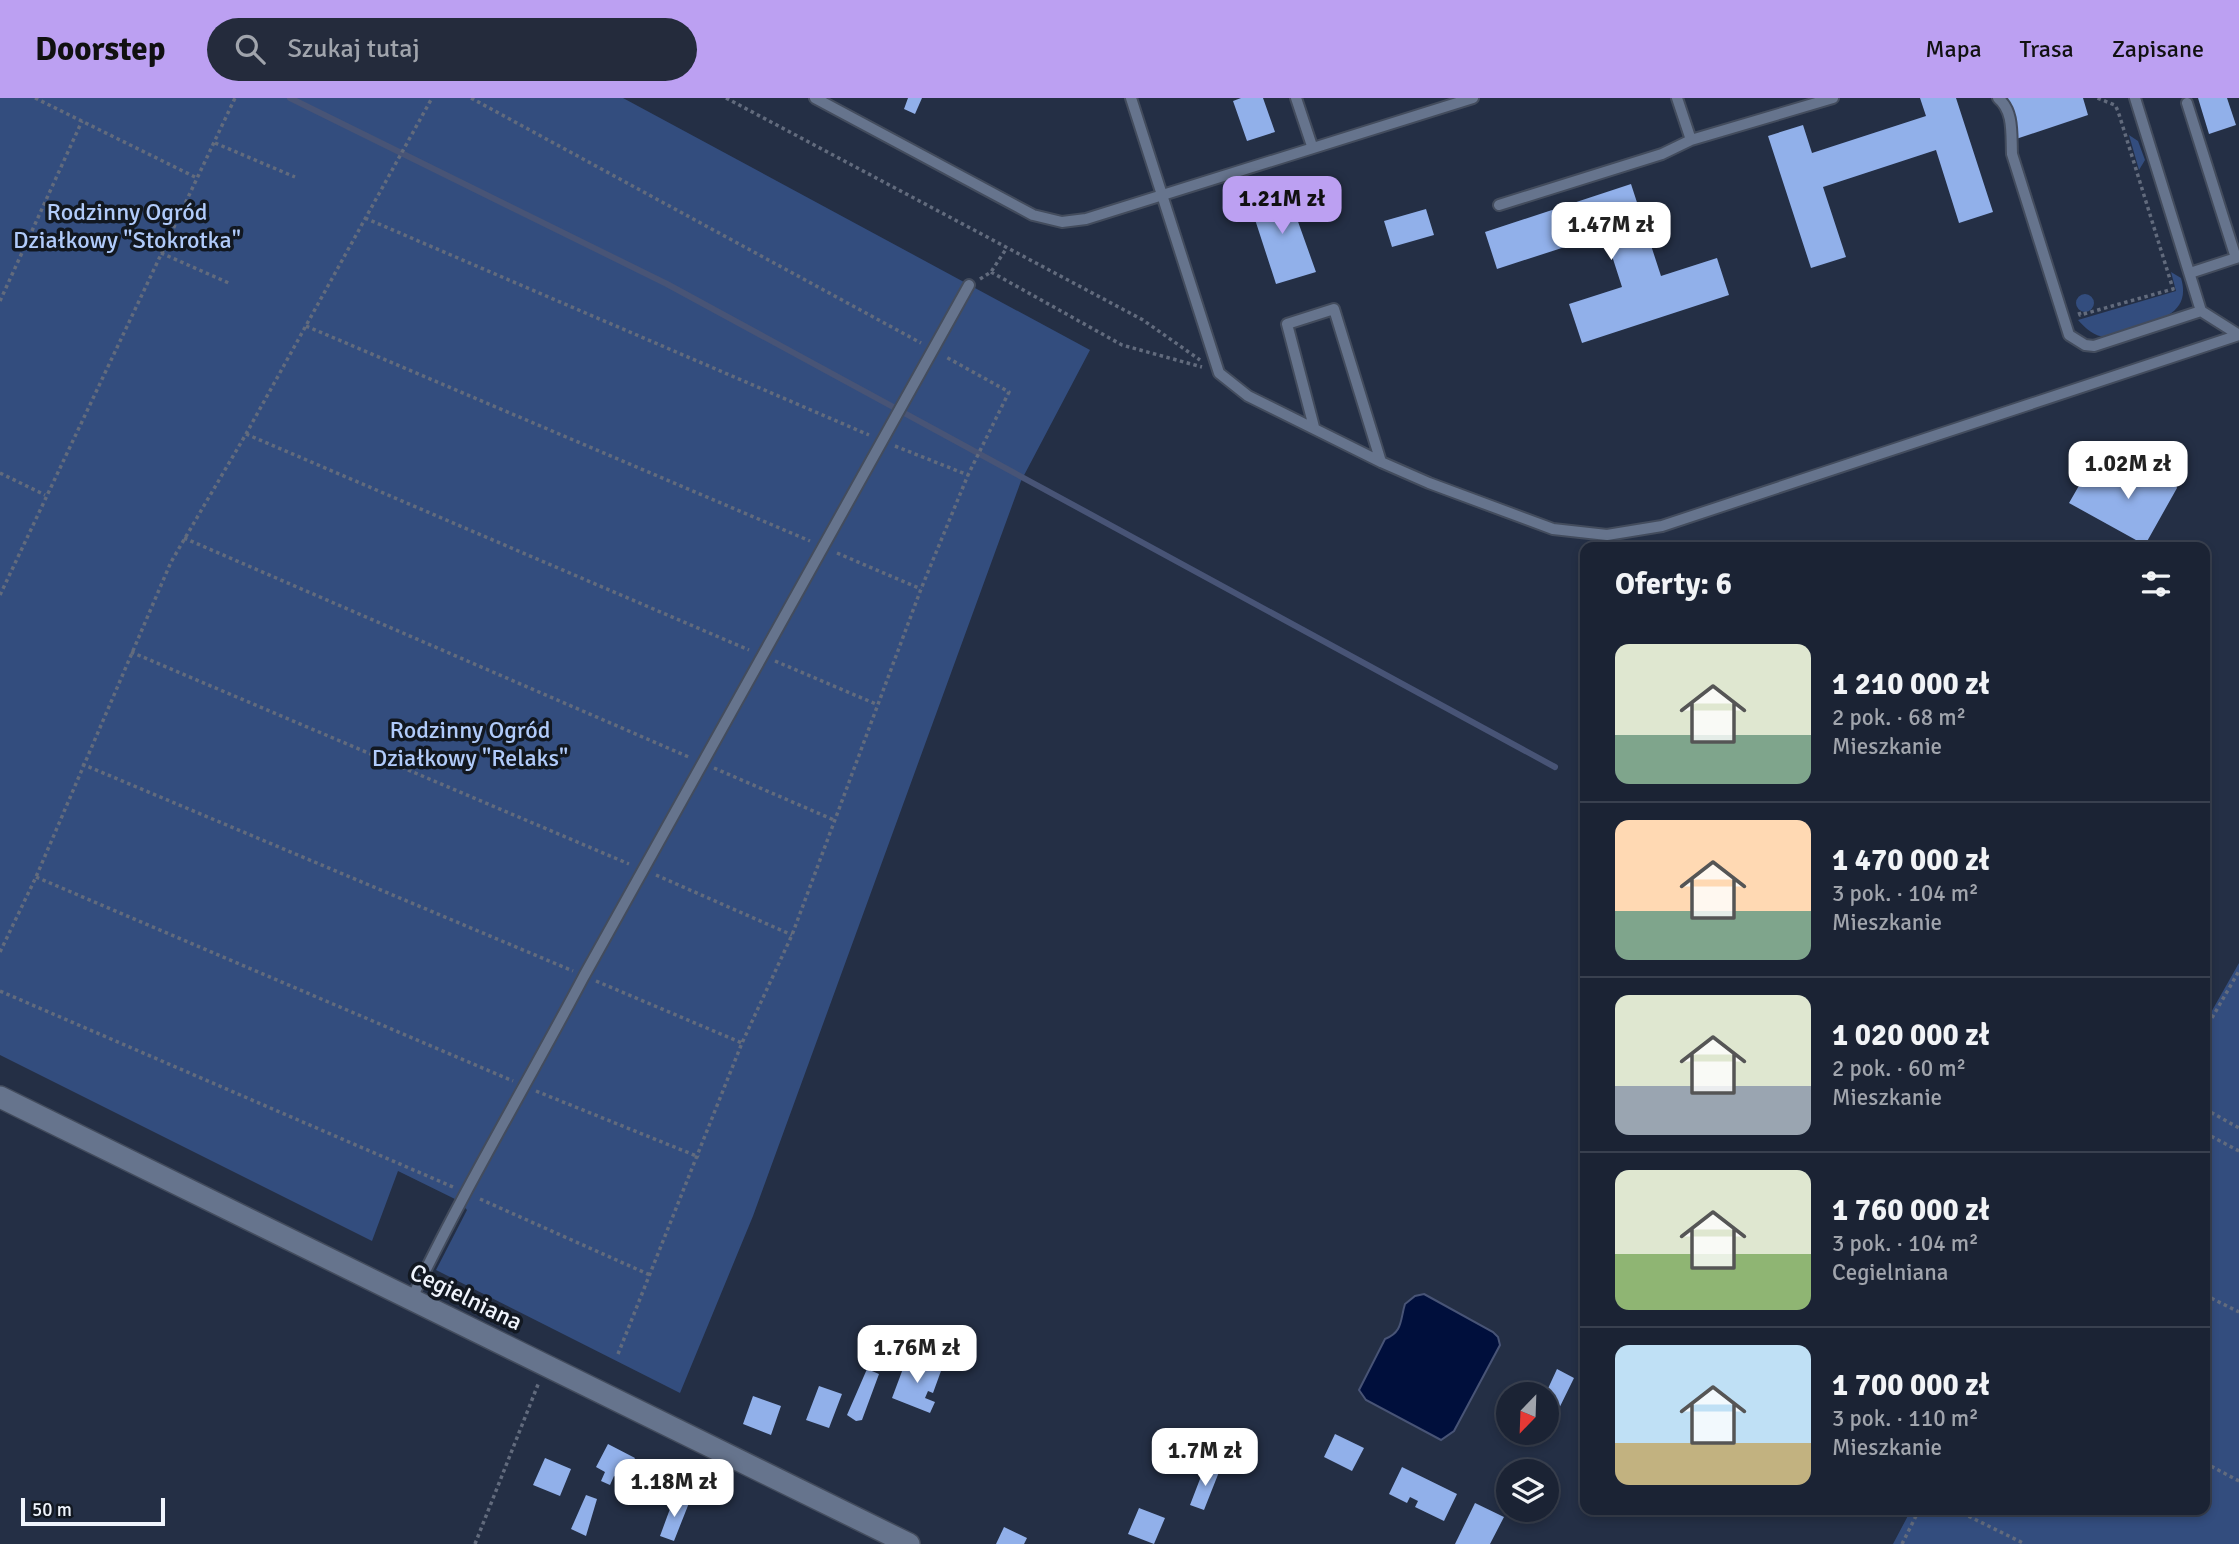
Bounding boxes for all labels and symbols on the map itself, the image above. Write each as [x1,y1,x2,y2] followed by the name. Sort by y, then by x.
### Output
[1210,176,1354,236] pin: 1.21M zł
[13,197,241,255] park label: Rodzinny Ogród Działkowy "Stokrotka"
[1539,202,1683,262] pin: 1.47M zł
[2056,442,2200,501] pin: 1.02M zł
[372,715,568,773] park label: Rodzinny Ogród Działkowy "Relaks"
[405,1257,527,1337] street label: Cegielniana
[845,1326,989,1385] pin: 1.76M zł
[1496,1382,1559,1446] north arrow
[1140,1428,1270,1488] pin: 1.7M zł
[602,1460,746,1519] pin: 1.18M zł
[21,1495,164,1527] scale bar

